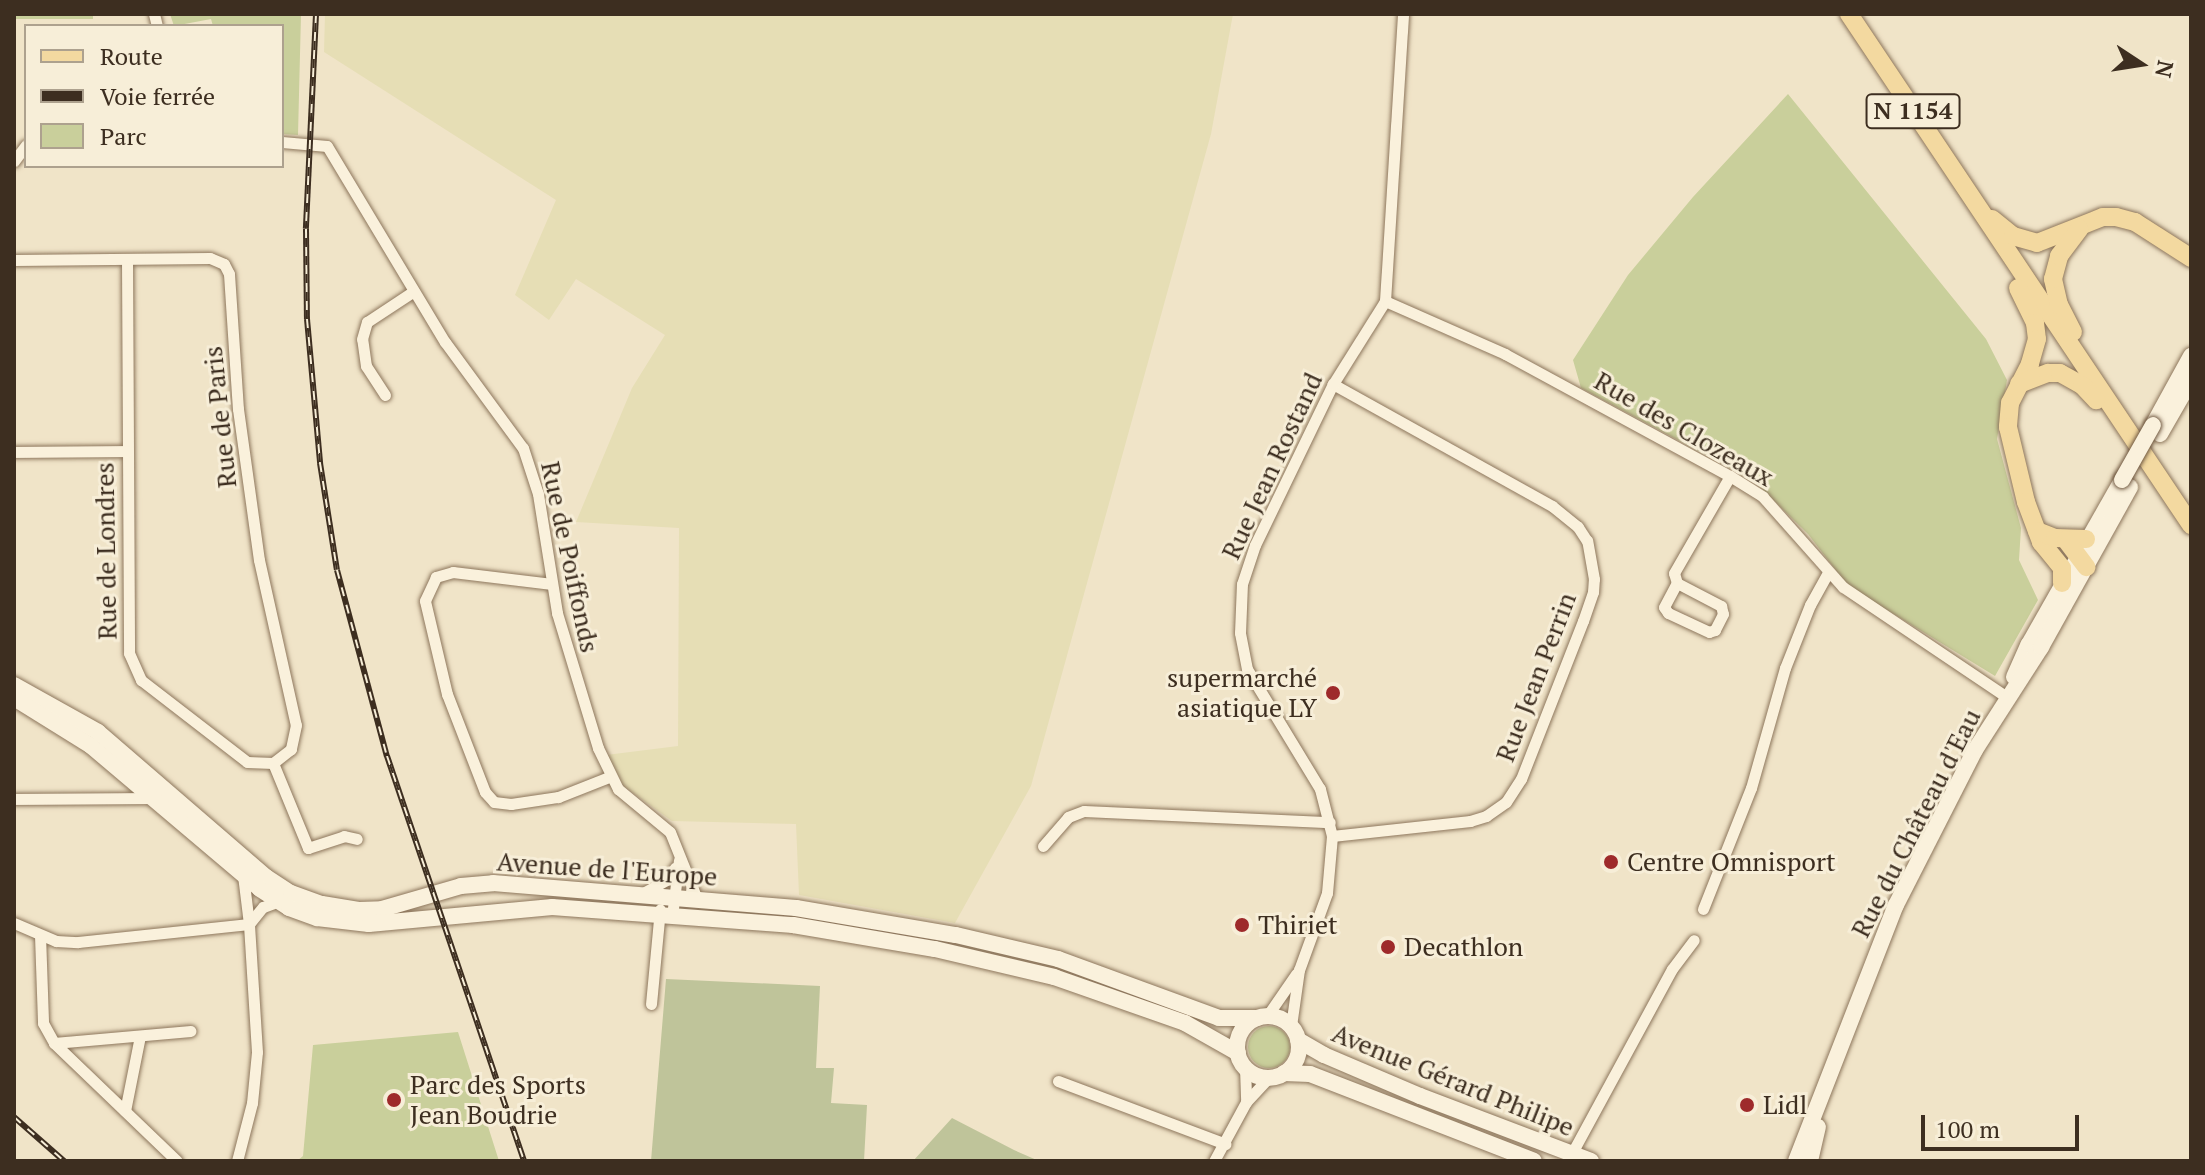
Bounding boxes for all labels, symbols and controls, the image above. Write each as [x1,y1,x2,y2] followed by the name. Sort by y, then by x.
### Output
[24,24,284,168] legend
[2101,24,2181,104] north arrow
[100,40,163,72] text: Route
[2149,58,2181,80] text: N
[100,80,215,112] text: Voie ferrée
[1865,91,1961,131] road number: N 1154
[100,120,147,152] text: Parc
[197,345,243,489] street label: Rue de Paris
[1589,365,1779,493] street label: Rue des Clozeaux
[1215,368,1329,564] street label: Rue Jean Rostand
[535,459,605,655] street label: Rue de Poiffonds
[89,462,123,640] street label: Rue de Londres
[1489,588,1583,766] street label: Rue Jean Perrin
[1167,662,1317,724] place label: supermarché asiatique LY
[1324,684,1342,702] marker: supermarché asiatique LY
[1845,704,1987,942] street label: Rue du Château d'Eau
[496,846,718,892] street label: Avenue de l'Europe
[1627,846,1836,878] place label: Centre Omnisport
[1602,853,1620,871] marker: Centre Omnisport
[1258,909,1338,941] place label: Thiriet
[1233,916,1251,934] marker: Thiriet
[1404,931,1523,963] place label: Decathlon
[1379,938,1397,956] marker: Decathlon
[1327,1017,1579,1143] street label: Avenue Gérard Philipe
[410,1069,586,1130] place label: Parc des Sports Jean Boudrie
[1763,1089,1807,1121] place label: Lidl
[385,1091,403,1109] marker: Parc des Sports Jean Boudrie
[1738,1096,1756,1114] marker: Lidl
[1925,1099,2083,1149] scale bar
[1935,1113,2000,1145] text: 100 m

